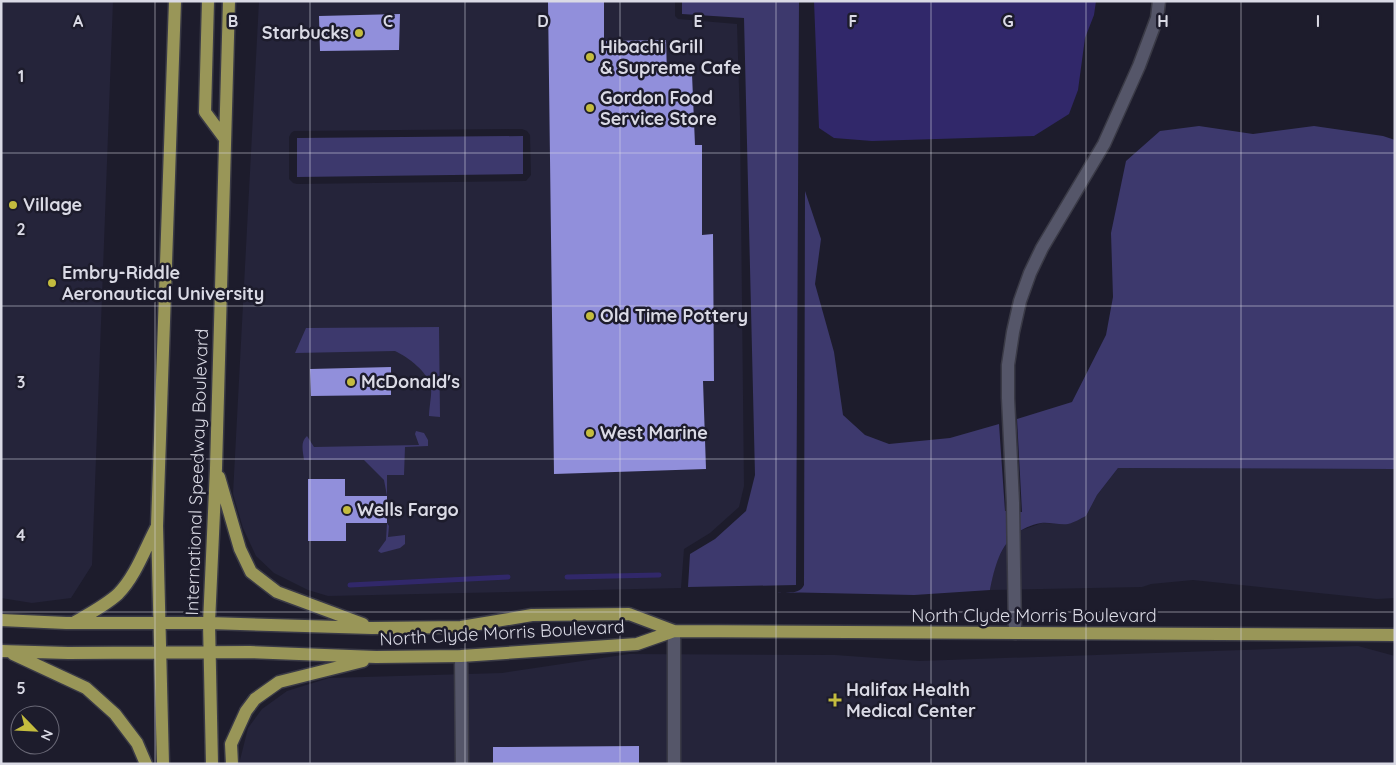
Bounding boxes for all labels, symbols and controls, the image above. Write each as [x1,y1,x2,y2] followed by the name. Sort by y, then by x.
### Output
[73,11,84,31] text: A
[228,11,238,31] text: B
[383,11,393,31] text: C
[537,11,549,31] text: D
[693,11,703,31] text: E
[849,11,858,31] text: F
[1002,11,1014,31] text: G
[1157,11,1169,31] text: H
[1316,11,1320,31] text: I
[262,21,349,44] place label: Starbucks
[353,27,365,39] marker: Starbucks
[600,35,741,79] place label: Hibachi Grill & Supreme Cafe
[584,51,596,63] marker: Hibachi Grill & Supreme Cafe
[18,66,24,86] text: 1
[600,86,717,130] place label: Gordon Food Service Store
[584,102,596,114] marker: Gordon Food Service Store
[23,193,82,216] place label: Village
[7,199,19,211] marker: Village
[16,219,26,239] text: 2
[62,261,264,305] place label: Embry-Riddle Aeronautical University
[46,277,58,289] marker: Embry-Riddle Aeronautical University
[600,304,748,327] place label: Old Time Pottery
[584,310,596,322] marker: Old Time Pottery
[180,328,213,616] street label: International Speedway Boulevard
[361,370,460,393] place label: McDonald's
[17,372,25,392] text: 3
[345,376,357,388] marker: McDonald's
[600,421,708,444] place label: West Marine
[584,427,596,439] marker: West Marine
[357,498,459,521] place label: Wells Fargo
[341,504,353,516] marker: Wells Fargo
[16,525,26,545] text: 4
[911,604,1157,627] street label: North Clyde Morris Boulevard
[379,615,625,650] street label: North Clyde Morris Boulevard
[16,678,26,698] text: 5
[846,678,976,722] place label: Halifax Health Medical Center
[828,693,842,707] marker: Halifax Health Medical Center
[10,705,60,755] north arrow
[37,727,57,744] text: N

